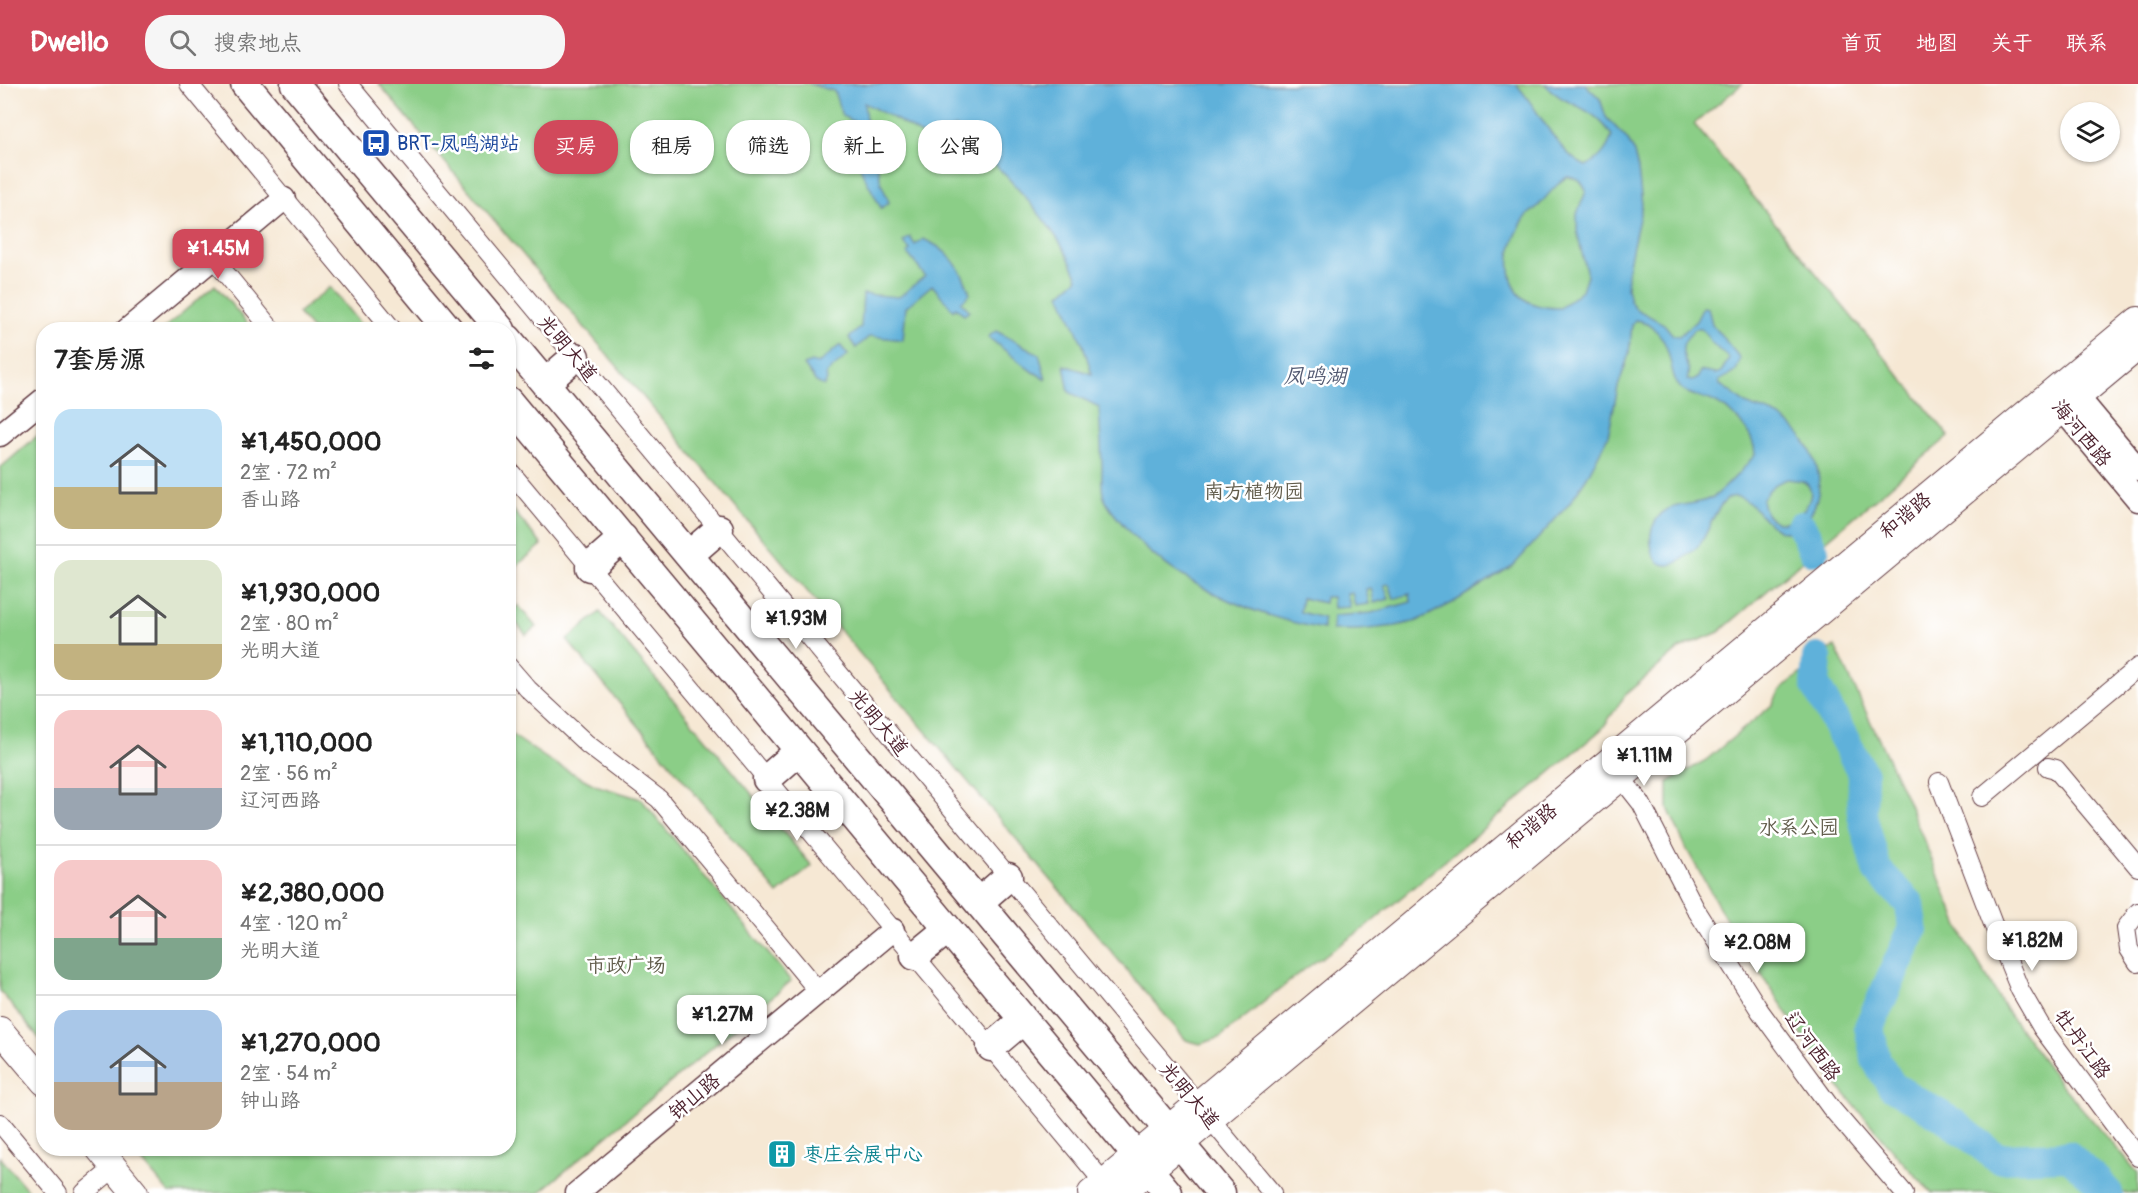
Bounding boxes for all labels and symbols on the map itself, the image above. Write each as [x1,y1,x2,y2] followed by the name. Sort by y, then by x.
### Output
[360,127,392,159] bus stop icon: BRT-凤鸣湖站
[397,131,520,156] place label: BRT-凤鸣湖站
[169,229,267,280] pin: ¥1.45M
[532,310,603,387] street label: 光明大道
[1284,363,1348,390] water label: 凤鸣湖
[2046,395,2118,473] street label: 海河西路
[1204,479,1304,504] park label: 南方植物园
[1874,486,1937,544] street label: 和谐路
[747,599,845,650] pin: ¥1.93M
[843,684,914,761] street label: 光明大道
[1595,736,1693,787] pin: ¥1.11M
[748,791,846,842] pin: ¥2.38M
[1500,797,1563,855] street label: 和谐路
[1759,815,1839,840] park label: 水系公园
[1983,921,2081,972] pin: ¥1.82M
[1708,923,1806,974] pin: ¥2.08M
[586,953,666,978] park label: 市政广场
[673,995,771,1046] pin: ¥1.27M
[2049,1005,2117,1085] street label: 牡丹江路
[1779,1007,1847,1087] street label: 辽河西路
[1154,1057,1225,1134] street label: 光明大道
[663,1067,726,1125] street label: 钟山路
[766,1138,798,1170] building icon: 枣庄会展中心
[803,1142,923,1167] place label: 枣庄会展中心

